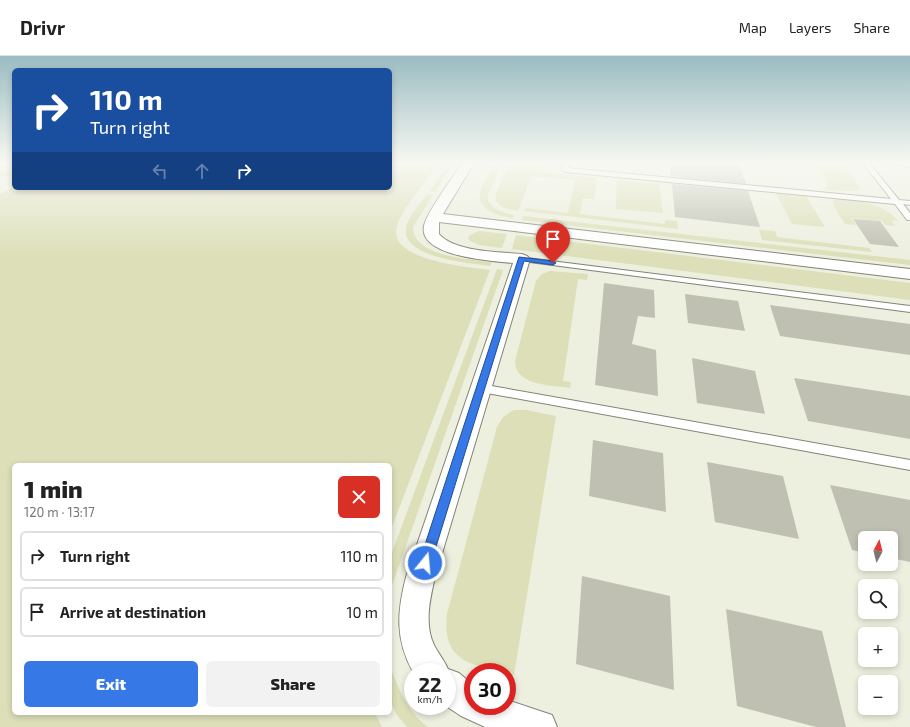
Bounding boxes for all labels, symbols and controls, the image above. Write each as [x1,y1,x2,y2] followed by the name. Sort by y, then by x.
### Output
[20,16,65,39] text: Drivr
[739,19,767,36] text: Map
[789,19,831,36] text: Layers
[853,19,890,36] text: Share
[90,82,163,116] text: 110 m
[24,84,76,136] icon: right
[90,116,170,138] text: Turn right
[149,160,171,182] icon: left
[191,160,213,182] icon: ahead
[233,160,255,182] icon: right
[536,222,570,263] pin
[542,228,564,250] icon: arrive
[24,474,83,503] text: 1 min
[338,476,380,518] button: close
[24,504,95,520] text: 120 m · 13:17
[858,531,898,571] north arrow
[858,531,898,715] map controls
[404,542,446,584] position arrow
[26,545,48,567] icon: right
[60,547,130,565] text: Turn right
[341,547,378,565] text: 110 m
[858,579,898,619] button: search
[26,601,48,623] icon: arrive
[60,603,206,621] text: Arrive at destination
[346,603,378,621] text: 10 m
[858,627,898,667] button: +
[24,661,198,707] button: Exit
[206,661,380,707] button: Share
[464,663,516,715] speed limit sign: 30
[418,672,442,696] text: 22
[858,675,898,715] button: −
[418,693,442,705] text: km/h

